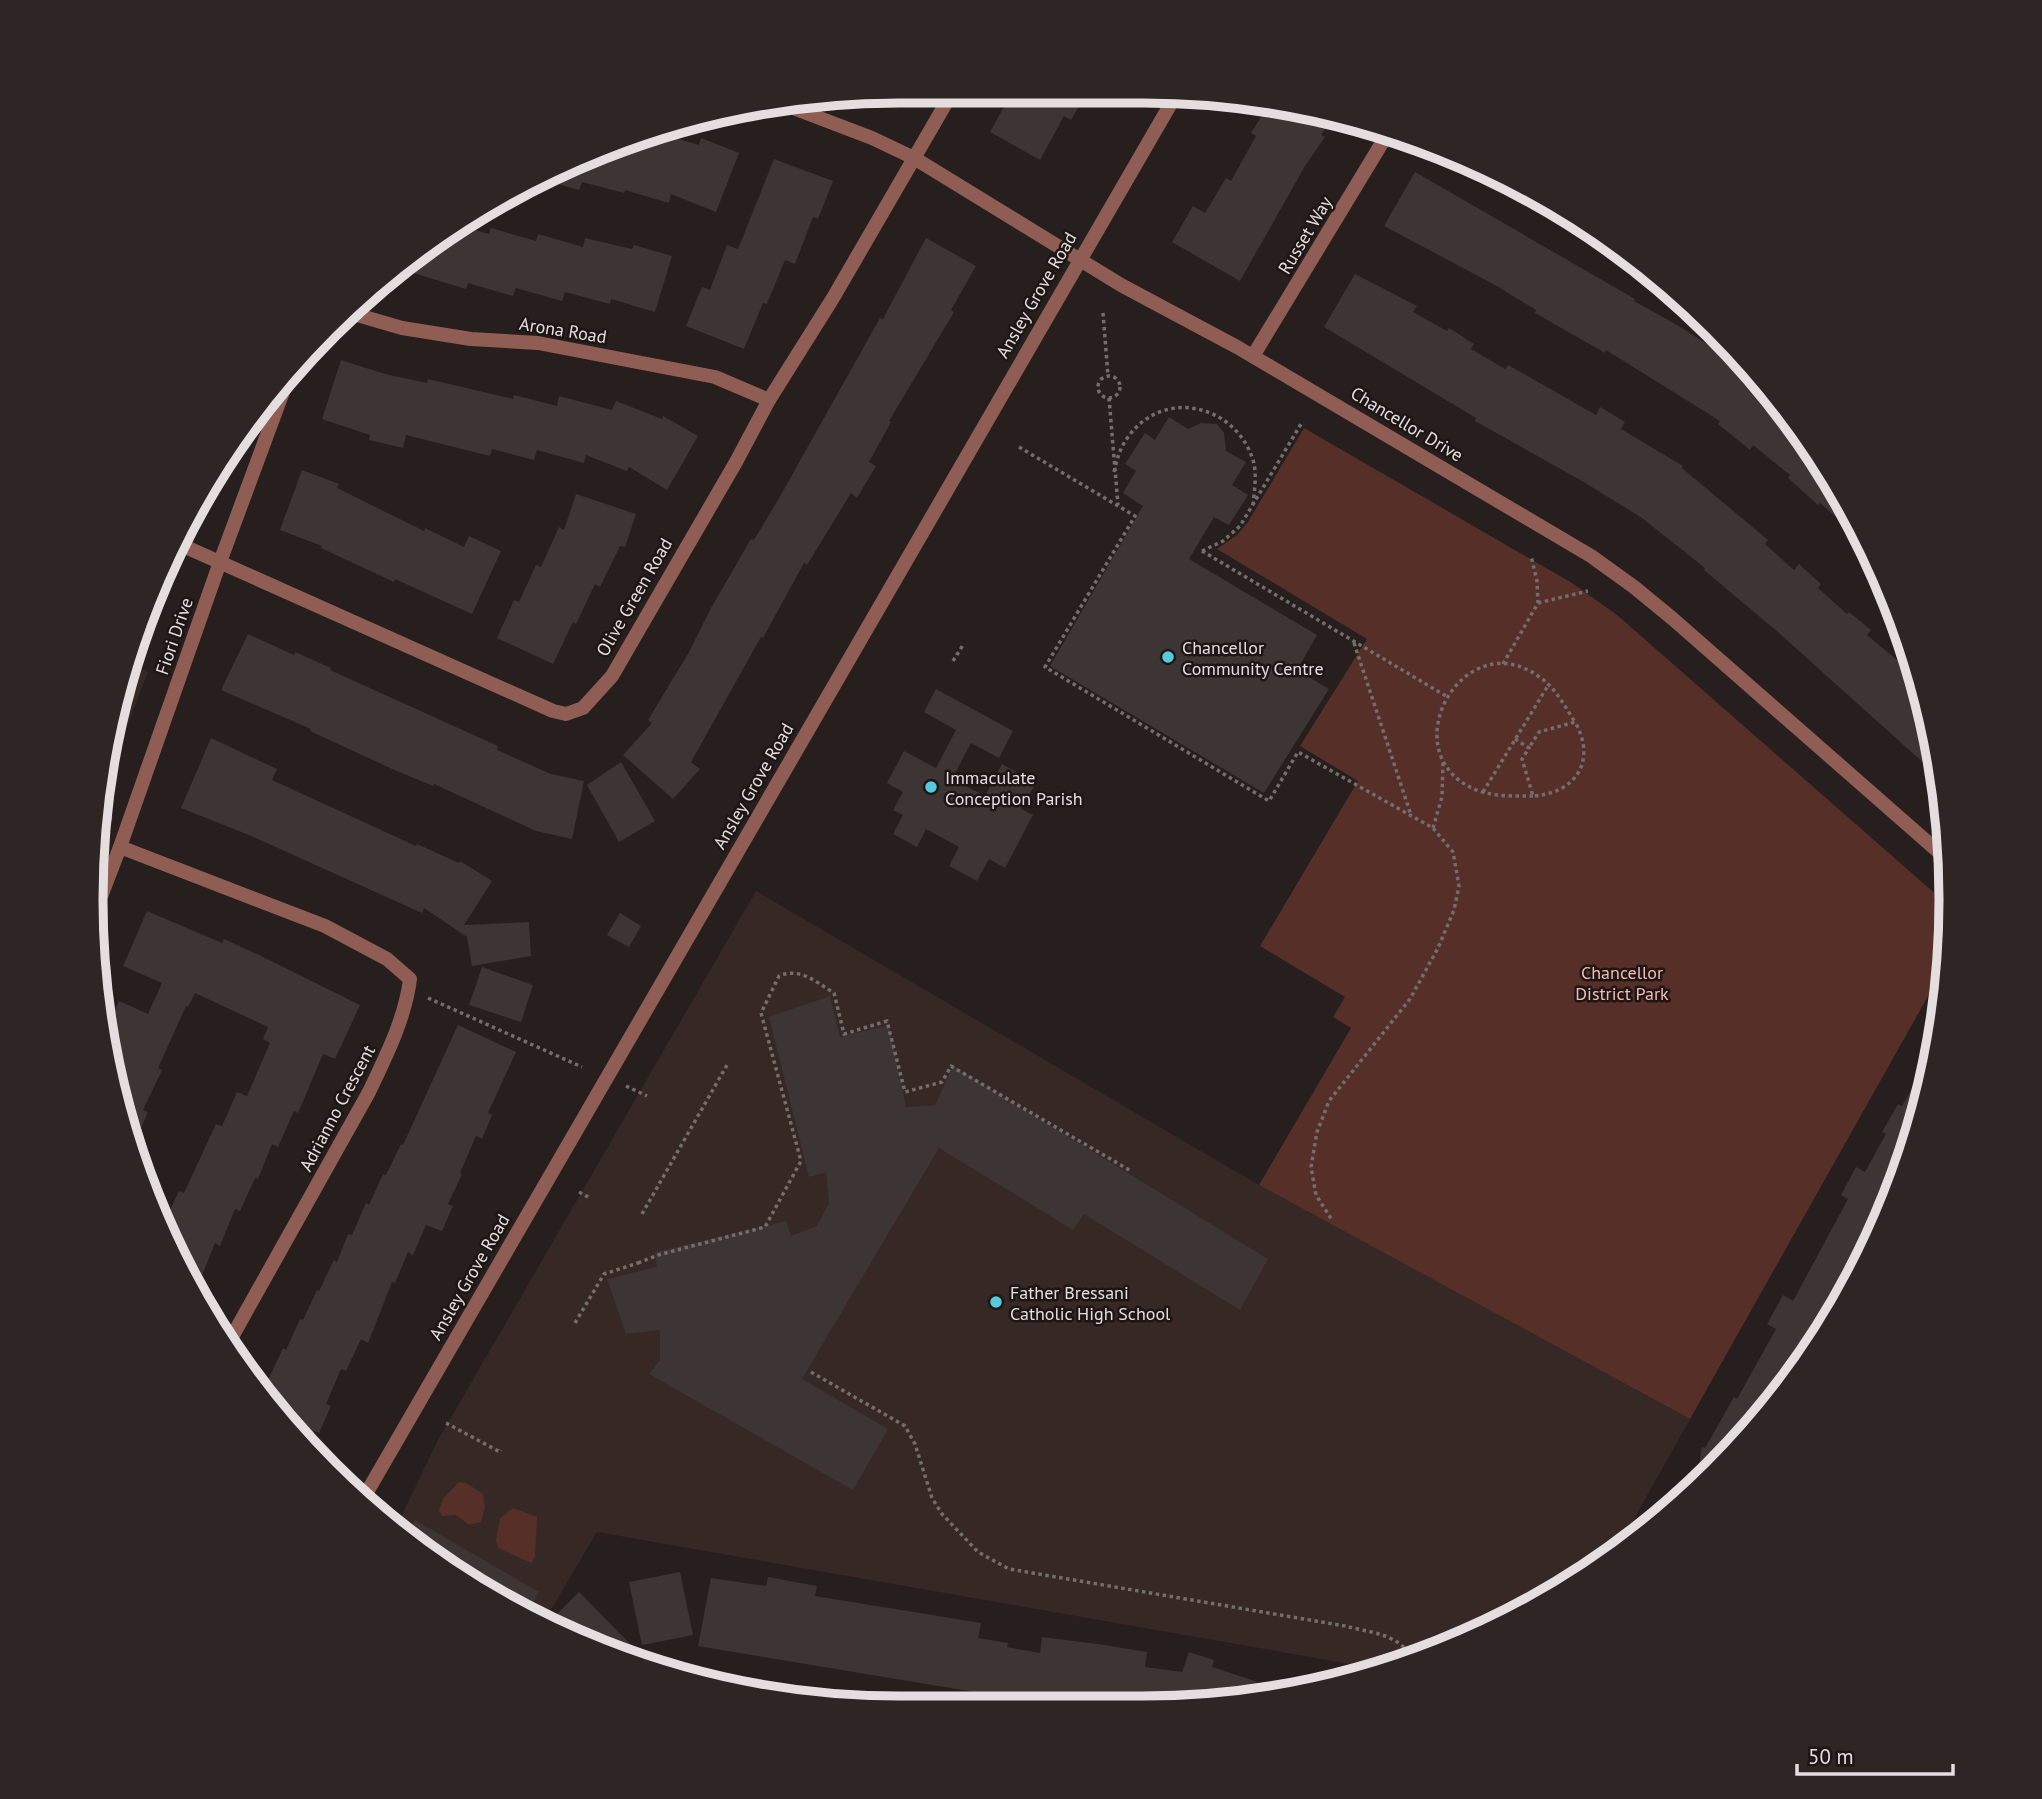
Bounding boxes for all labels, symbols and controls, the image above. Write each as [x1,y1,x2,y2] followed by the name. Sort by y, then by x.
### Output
[1273,191,1337,278] street label: Russet Way
[991,228,1081,362] street label: Ansley Grove Road
[518,312,608,348] street label: Arona Road
[1347,381,1467,467] street label: Chancellor Drive
[591,534,677,660] street label: Olive Green Road
[150,594,198,678] street label: Fiori Drive
[1182,636,1324,680] place label: Chancellor Community Centre
[1160,649,1176,665] marker: Chancellor Community Centre
[708,719,798,853] street label: Ansley Grove Road
[945,766,1083,810] place label: Immaculate Conception Parish
[923,779,939,795] marker: Immaculate Conception Parish
[1575,961,1669,1005] park label: Chancellor District Park
[294,1041,380,1175] street label: Adrianno Crescent
[424,1210,514,1344] street label: Ansley Grove Road
[1010,1281,1171,1325] place label: Father Bressani Catholic High School
[988,1294,1004,1310] marker: Father Bressani Catholic High School
[1797,1732,1953,1776] scale bar
[1808,1743,1854,1770] text: 50 m

